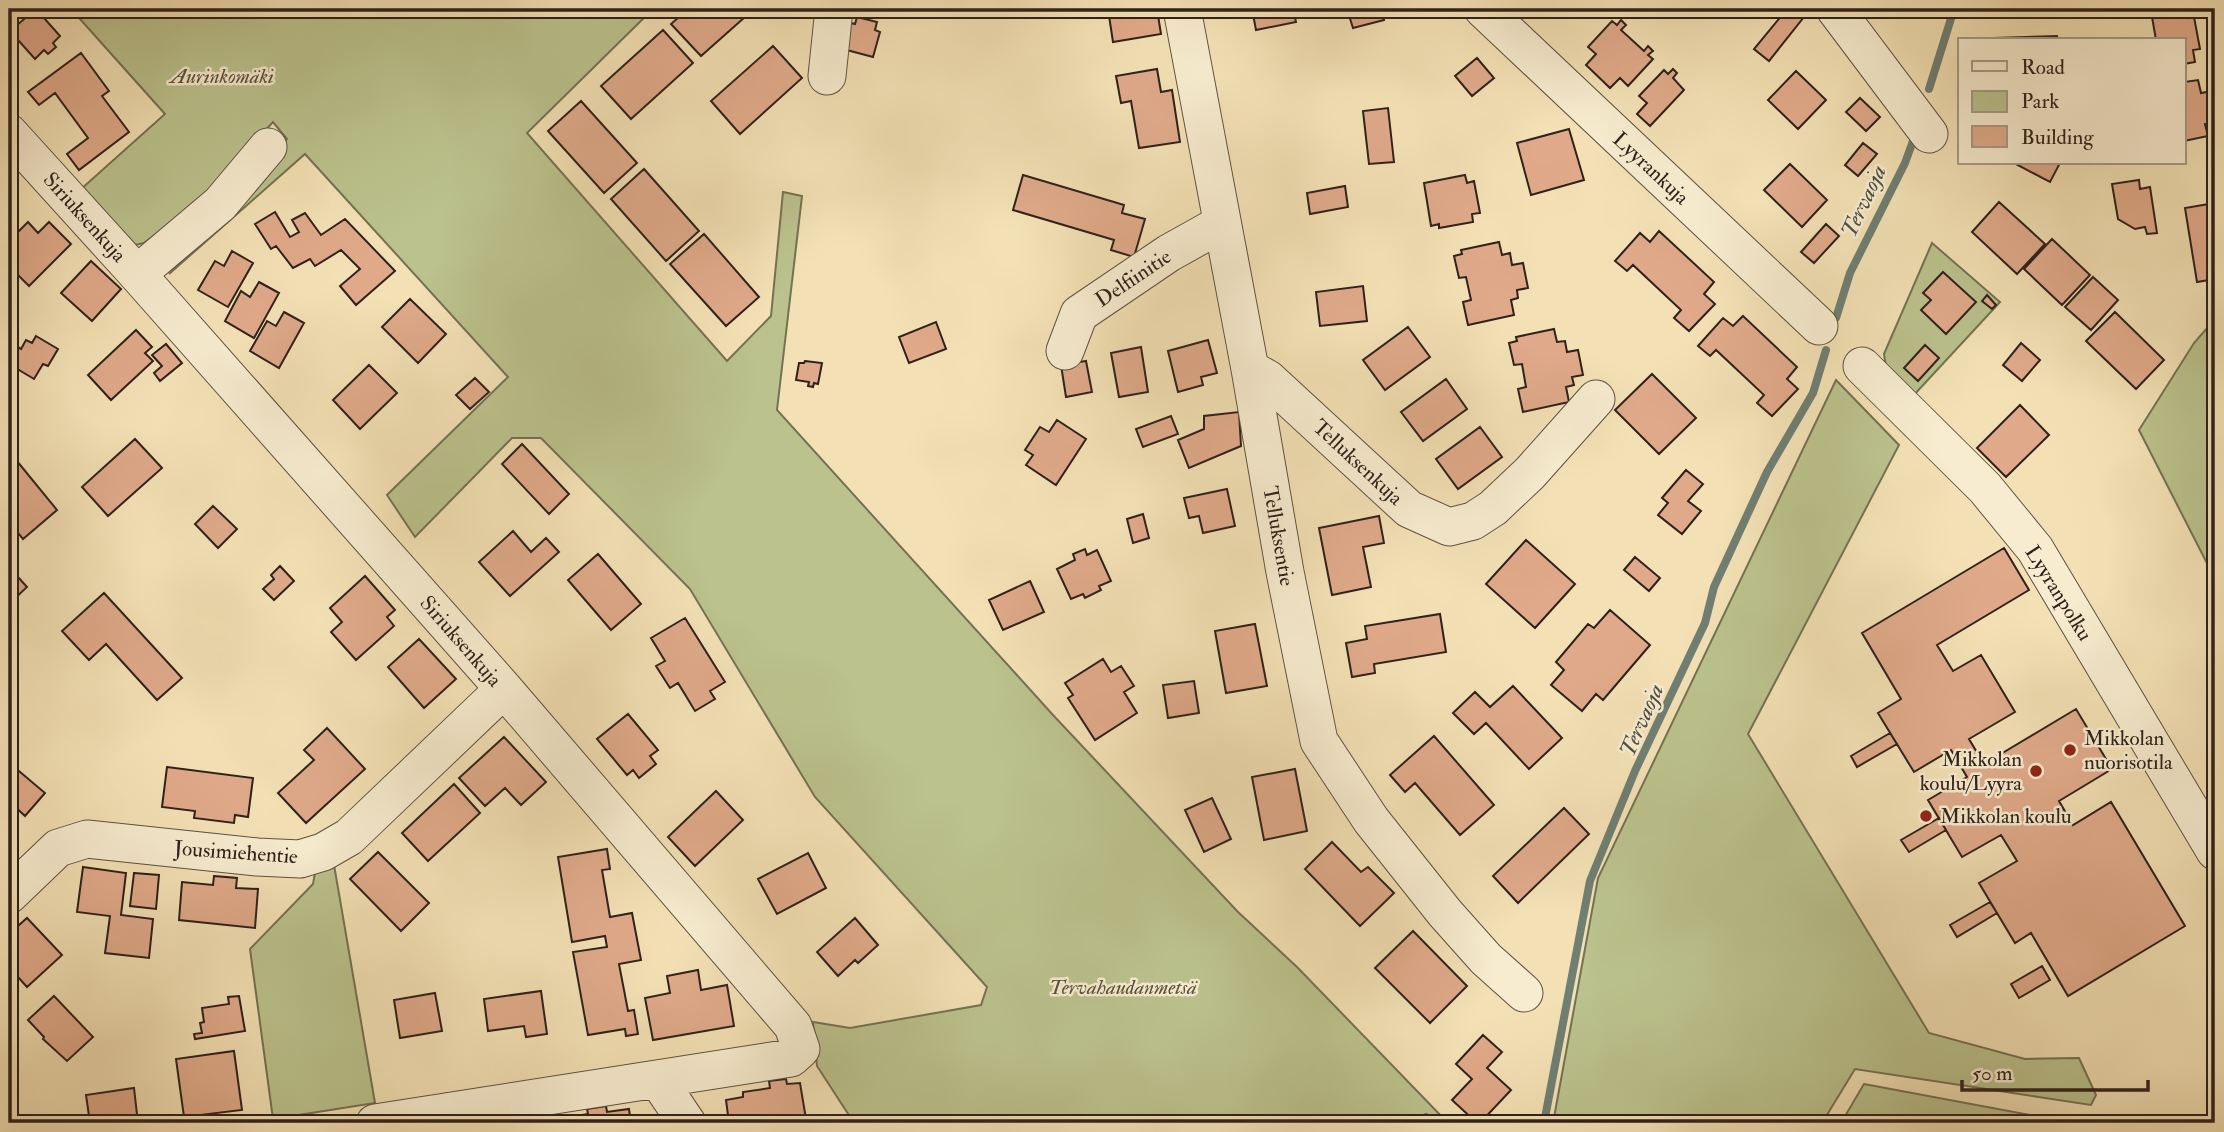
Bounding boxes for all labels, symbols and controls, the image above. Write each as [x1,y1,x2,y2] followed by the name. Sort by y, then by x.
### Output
[1958,38,2186,164] legend
[2021,54,2066,81] text: Road
[168,63,274,90] park label: Aurinkomäki
[2021,88,2059,115] text: Park
[2021,124,2094,151] text: Building
[1607,126,1695,211] street label: Lyyrankuja
[1834,160,1893,242] water label: Tervaoja
[37,167,132,268] street label: Siriuksenkuja
[1090,243,1177,314] street label: Delfiinitie
[1307,414,1409,511] street label: Telluksenkuja
[1256,484,1301,588] street label: Telluksentie
[2019,540,2099,646] street label: Lyyranpolku
[414,590,508,693] street label: Siriuksenkuja
[1613,679,1670,761] water label: Tervaoja
[2084,725,2173,776] place label: Mikkolan nuorisotila
[2062,742,2078,758] marker: Mikkolan nuorisotila
[1920,746,2022,797] place label: Mikkolan koulu/Lyyra
[2028,763,2044,779] marker: Mikkolan koulu/Lyyra
[1940,803,2072,830] place label: Mikkolan koulu
[1918,808,1934,824] marker: Mikkolan koulu
[172,835,299,870] street label: Jousimiehentie
[1049,974,1198,1001] park label: Tervahaudanmetsä
[1962,1048,2147,1092] scale bar
[1972,1060,2013,1087] text: 50 m

